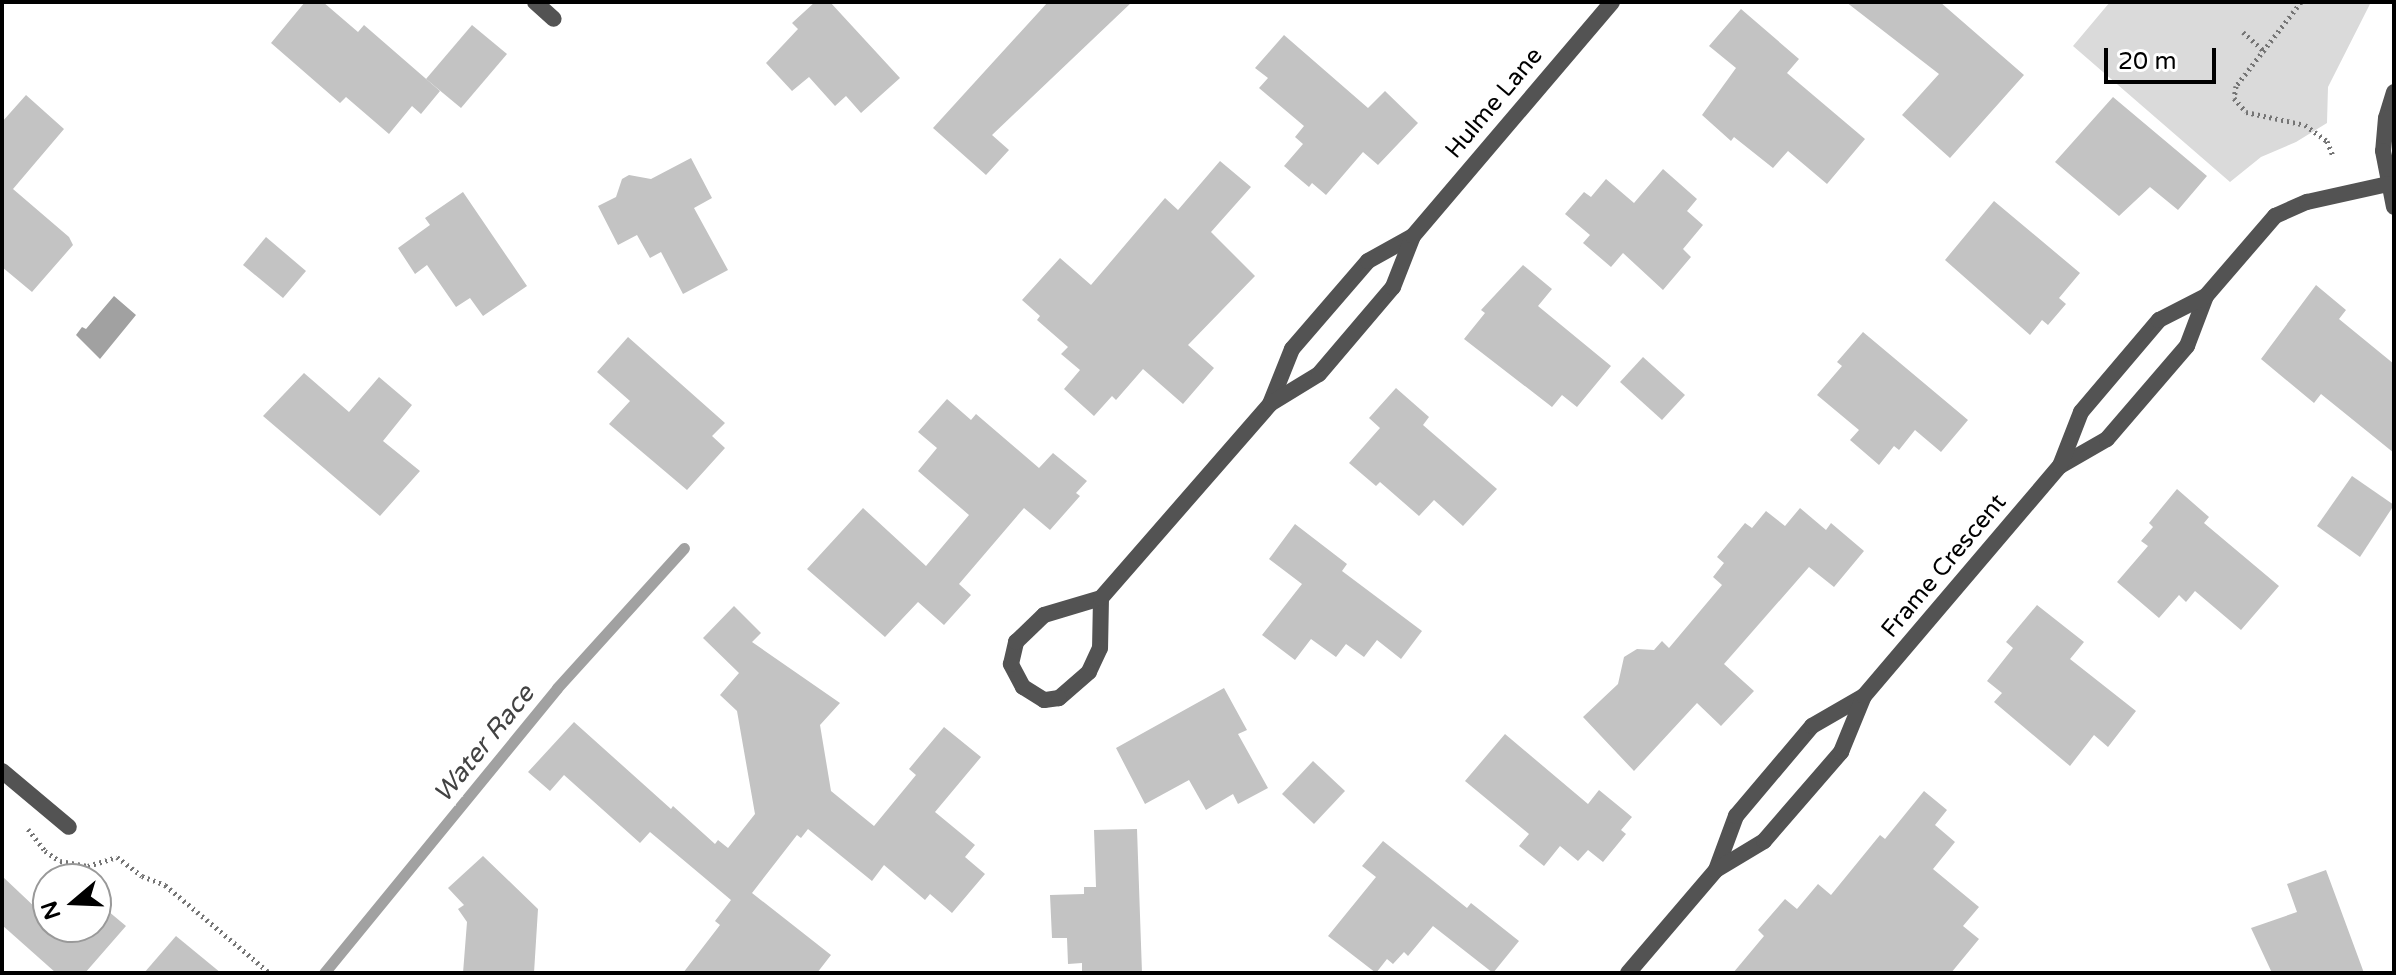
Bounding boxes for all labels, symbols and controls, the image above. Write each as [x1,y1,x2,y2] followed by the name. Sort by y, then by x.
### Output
[2108,32,2220,82] scale bar
[1439,42,1549,164] street label: Hulme Lane
[2118,47,2176,76] text: 20 m
[1876,488,2012,644] street label: Frame Crescent
[427,679,541,809] water label: Water Race
[32,863,112,943] north arrow
[36,898,66,923] text: N

